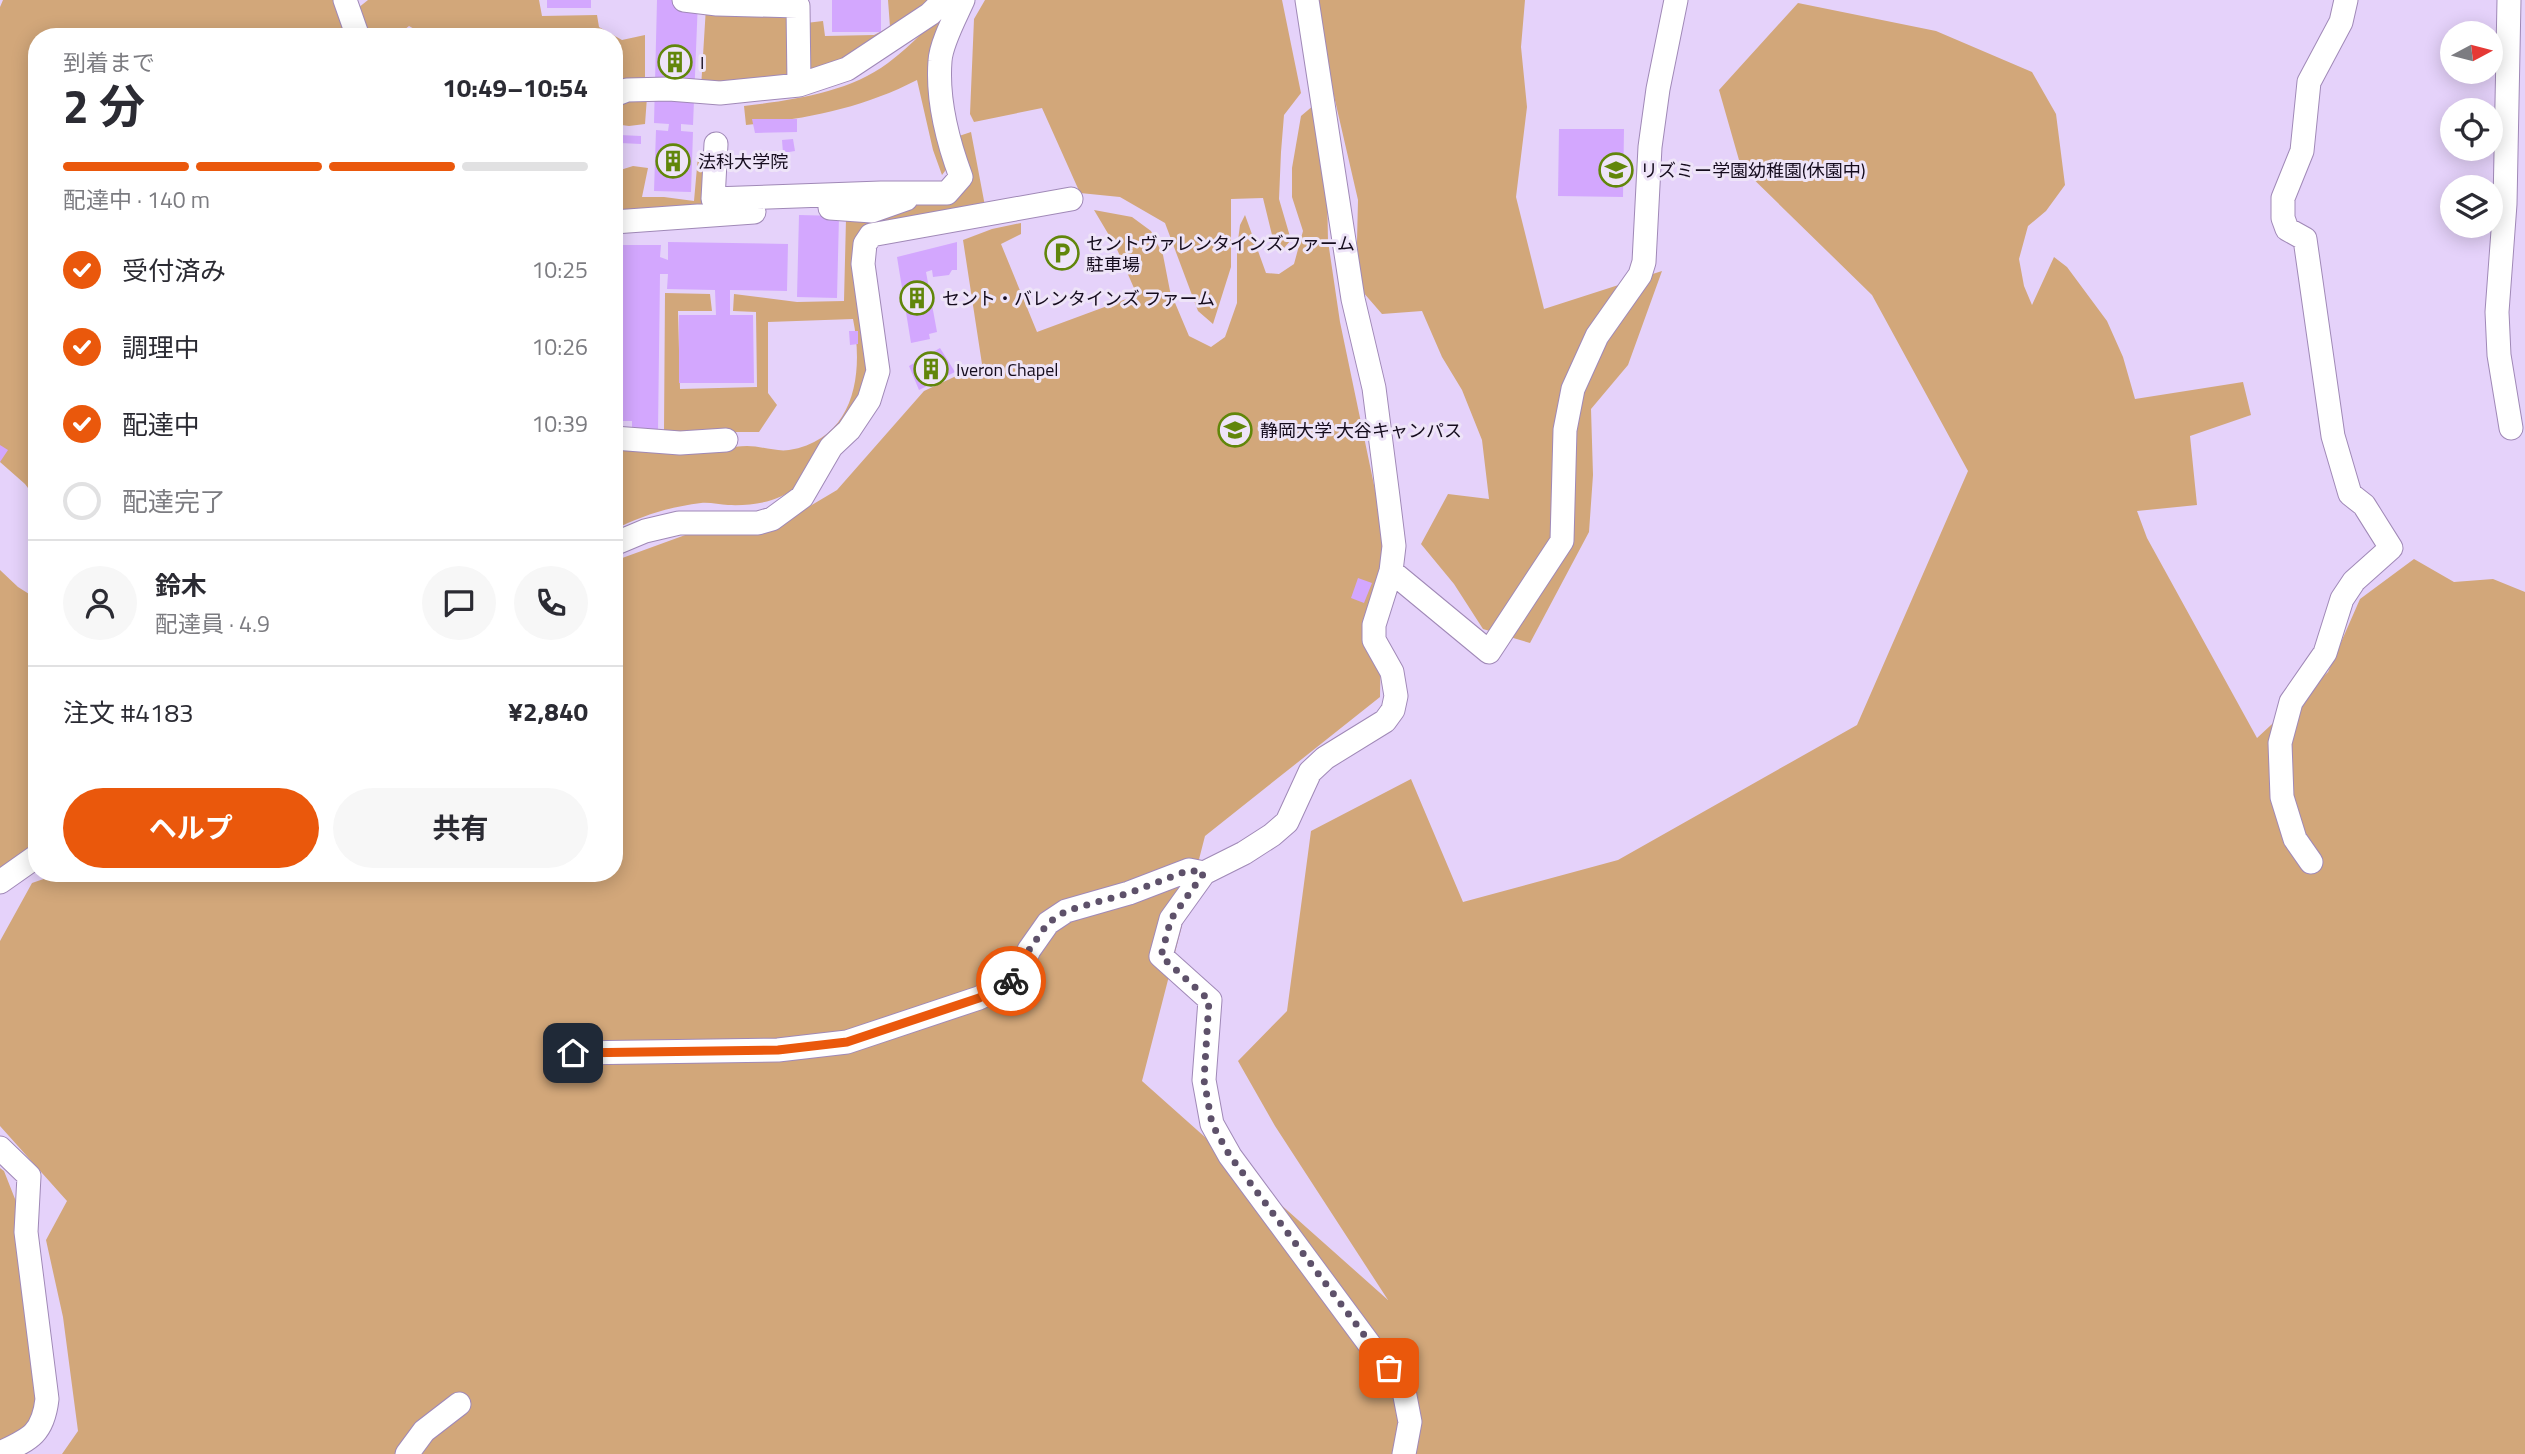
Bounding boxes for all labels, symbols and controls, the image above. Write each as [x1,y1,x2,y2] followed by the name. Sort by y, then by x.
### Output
[2440,21,2502,84] north arrow
[2440,21,2503,238] map controls
[656,43,694,81] building icon: I
[63,45,155,80] text: 到着まで
[700,49,704,76] place label: I
[442,68,588,107] text: 10:49–10:54
[63,71,145,141] text: 2 分
[2440,98,2503,161] button: locate
[654,142,692,180] building icon: 法科大学院
[698,148,788,175] place label: 法科大学院
[1597,151,1635,189] school or university icon: リズミー学園幼稚園(休園中)
[1640,157,1866,184] place label: リズミー学園幼稚園(休園中)
[2440,175,2503,238] button: layers
[63,182,210,217] text: 配達中 · 140 m
[1086,230,1355,278] place label: セントヴァレンタインズファーム 駐車場
[1043,234,1081,272] parking icon: セントヴァレンタインズファーム 駐車場
[63,251,101,289] icon: check
[122,251,226,290] text: 受付済み
[531,252,588,287] text: 10:25
[898,279,936,317] building icon: セント・バレンタインズ ファーム
[942,285,1215,312] place label: セント・バレンタインズ ファーム
[63,328,101,366] icon: check
[122,328,200,367] text: 調理中
[531,329,588,364] text: 10:26
[912,350,950,388] building icon: Iveron Chapel
[956,356,1058,383] place label: Iveron Chapel
[63,405,101,443] icon: check
[122,405,200,444] text: 配達中
[531,406,588,441] text: 10:39
[1216,411,1254,449] school or university icon: 静岡大学 大谷キャンパス
[1260,417,1462,444] place label: 静岡大学 大谷キャンパス
[122,482,226,521] text: 配達完了
[63,566,137,640] button: person
[155,566,207,605] text: 鈴木
[422,566,496,640] button: chat
[514,566,588,640] button: phone
[155,606,270,641] text: 配達員 · 4.9
[508,692,588,731] text: ¥2,840
[63,693,194,732] text: 注文 #4183
[63,788,319,868] button: ヘルプ
[333,788,588,868] button: 共有
[976,946,1046,1016] courier
[992,962,1030,1000] icon: bike
[543,1023,603,1083] pin
[554,1034,592,1072] icon: home
[1359,1338,1419,1398] pin
[1370,1349,1408,1387] icon: bag

